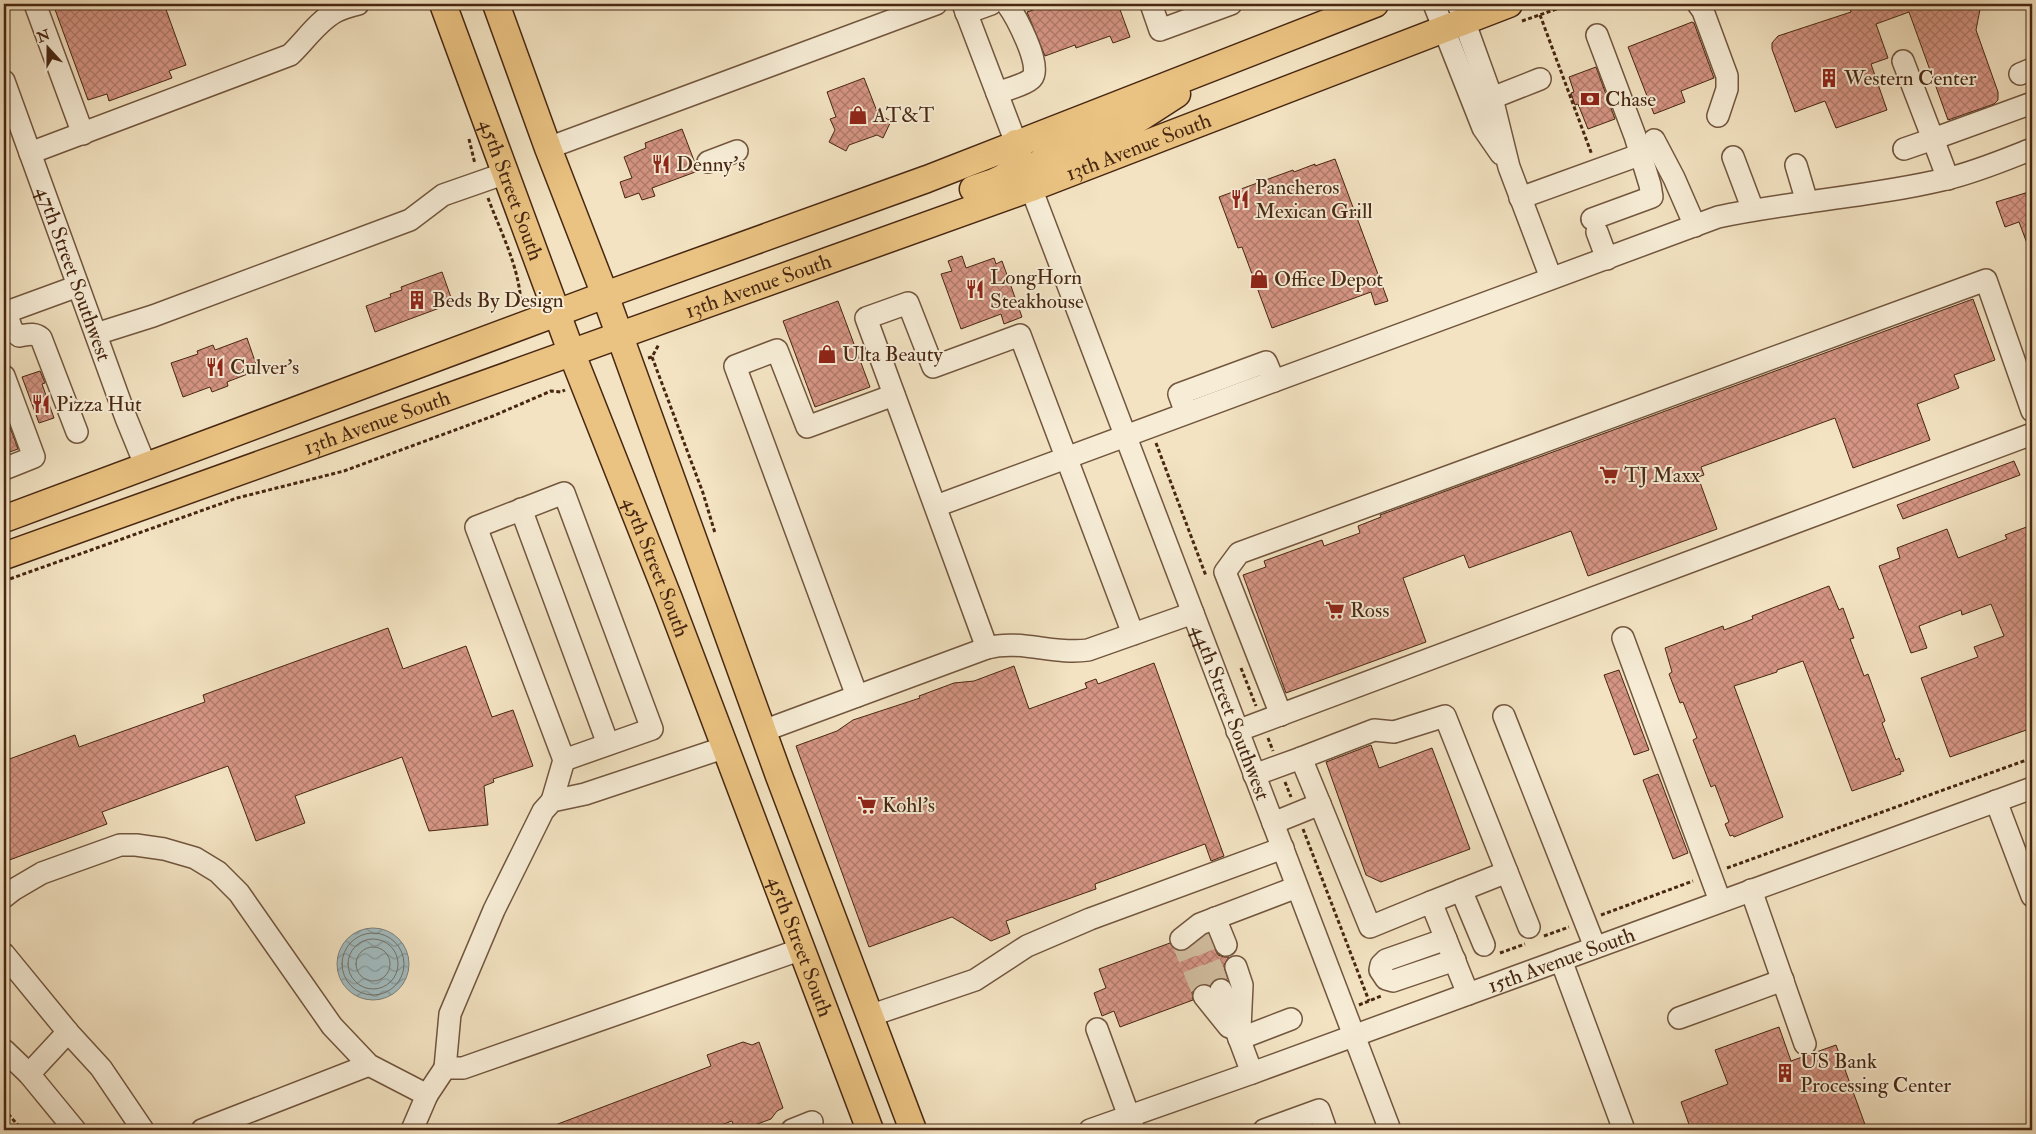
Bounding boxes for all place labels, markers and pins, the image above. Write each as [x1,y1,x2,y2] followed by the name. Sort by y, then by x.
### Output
[1843,65,1977,92] place label: Western Center
[1818,67,1840,89] building icon: Western Center
[1605,86,1656,113] place label: Chase
[1579,88,1601,110] bank icon: Chase
[872,102,935,129] place label: AT&T
[847,104,869,126] shop icon: AT&T
[676,151,745,178] place label: Denny's
[650,153,672,175] restaurant icon: Denny's
[1255,174,1373,225] place label: Pancheros Mexican Grill
[1229,188,1251,210] restaurant icon: Pancheros Mexican Grill
[990,264,1084,315] place label: LongHorn Steakhouse
[1274,266,1383,293] place label: Office Depot
[1248,268,1270,290] shop icon: Office Depot
[964,278,986,300] restaurant icon: LongHorn Steakhouse
[432,287,564,314] place label: Beds By Design
[406,289,428,311] building icon: Beds By Design
[842,341,943,368] place label: Ulta Beauty
[816,343,838,365] shop icon: Ulta Beauty
[230,354,299,381] place label: Culver's
[204,356,226,378] restaurant icon: Culver's
[56,391,142,418] place label: Pizza Hut
[30,393,52,415] restaurant icon: Pizza Hut
[1624,462,1701,489] place label: TJ Maxx
[1598,464,1620,486] supermarket icon: TJ Maxx
[1350,597,1389,624] place label: Ross
[1324,599,1346,621] supermarket icon: Ross
[882,792,935,819] place label: Kohl's
[856,794,878,816] supermarket icon: Kohl's
[1800,1048,1951,1099] place label: US Bank Processing Center
[1774,1062,1796,1084] building icon: US Bank Processing Center

